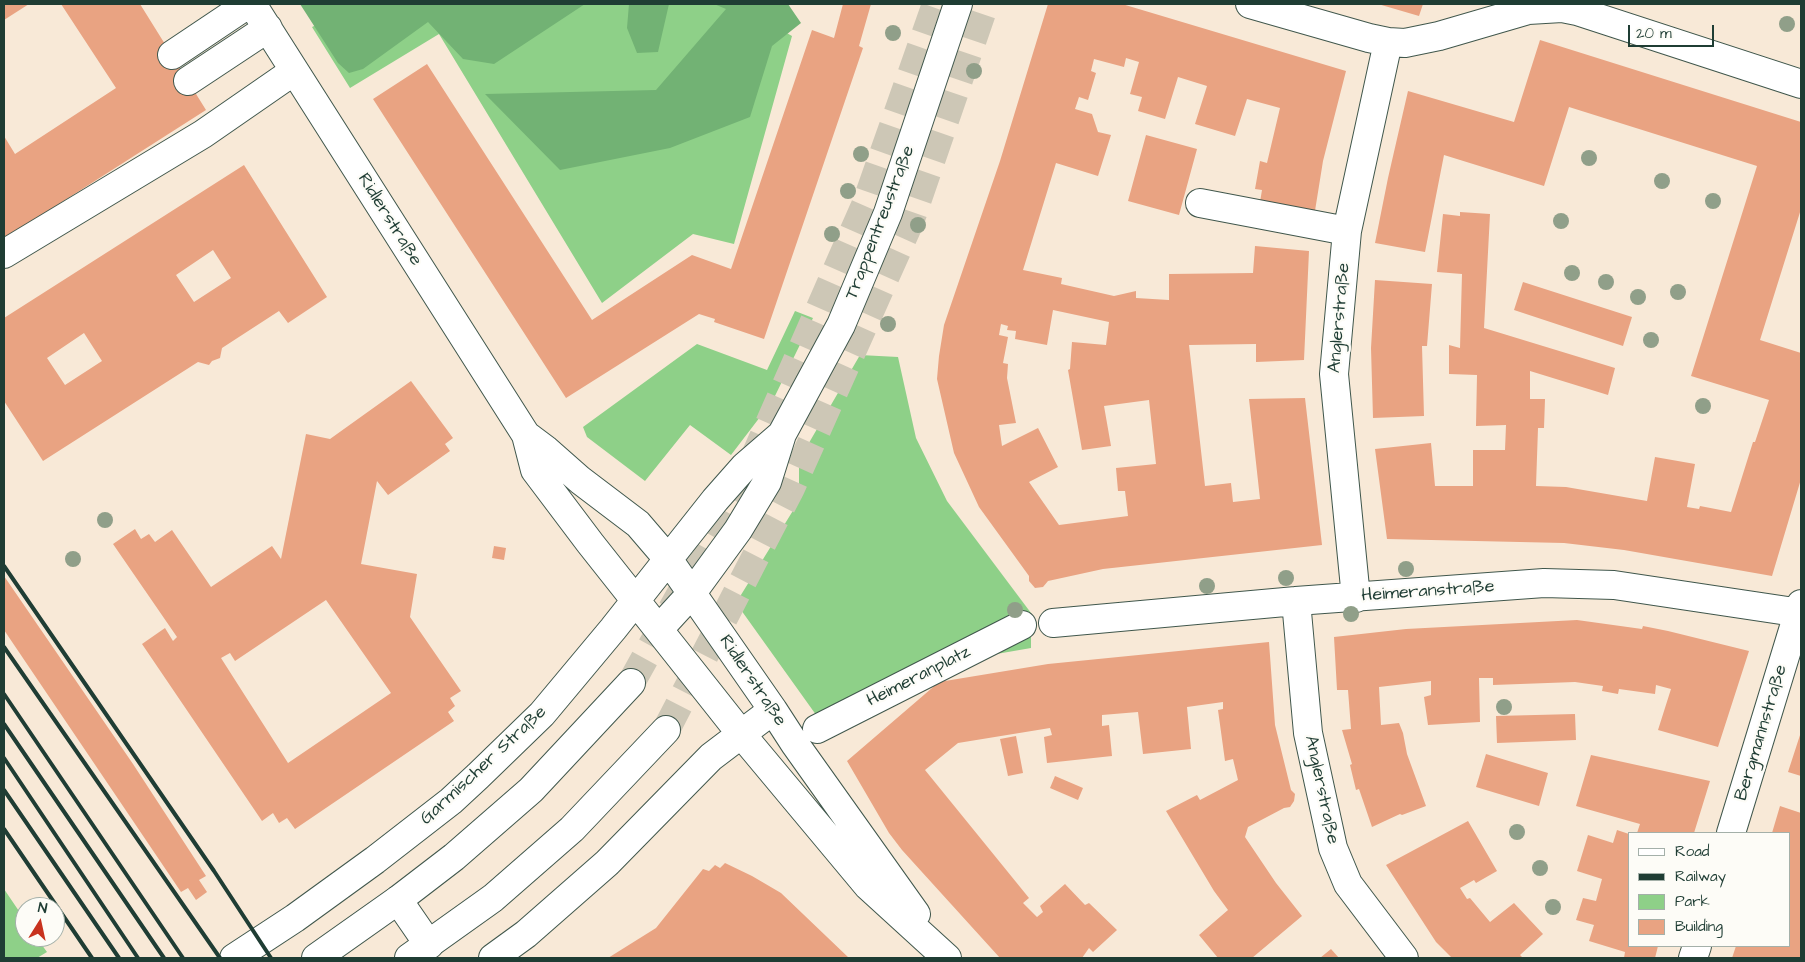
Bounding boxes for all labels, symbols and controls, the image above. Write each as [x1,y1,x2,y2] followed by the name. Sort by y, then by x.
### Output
[1630,15,1716,47] scale bar
[1636,23,1672,44] text: 20 m
[842,143,920,303] street label: Trappentreustraße
[352,170,426,270] street label: Ridlerstraße
[1324,262,1356,374] street label: Anglerstraße
[1361,577,1495,607] street label: Heimeranstraße
[714,631,790,731] street label: Ridlerstraße
[864,642,974,712] street label: Heimeranplatz
[1731,662,1793,804] street label: Bergmannstraße
[416,702,552,830] street label: Garmischer Straße
[1299,734,1343,846] street label: Anglerstraße
[1628,832,1790,947] legend
[1675,841,1709,862] text: Road
[1675,866,1726,887] text: Railway
[1675,891,1710,912] text: Park
[15,897,65,947] north arrow
[36,898,48,919] text: N
[1675,916,1723,937] text: Building

